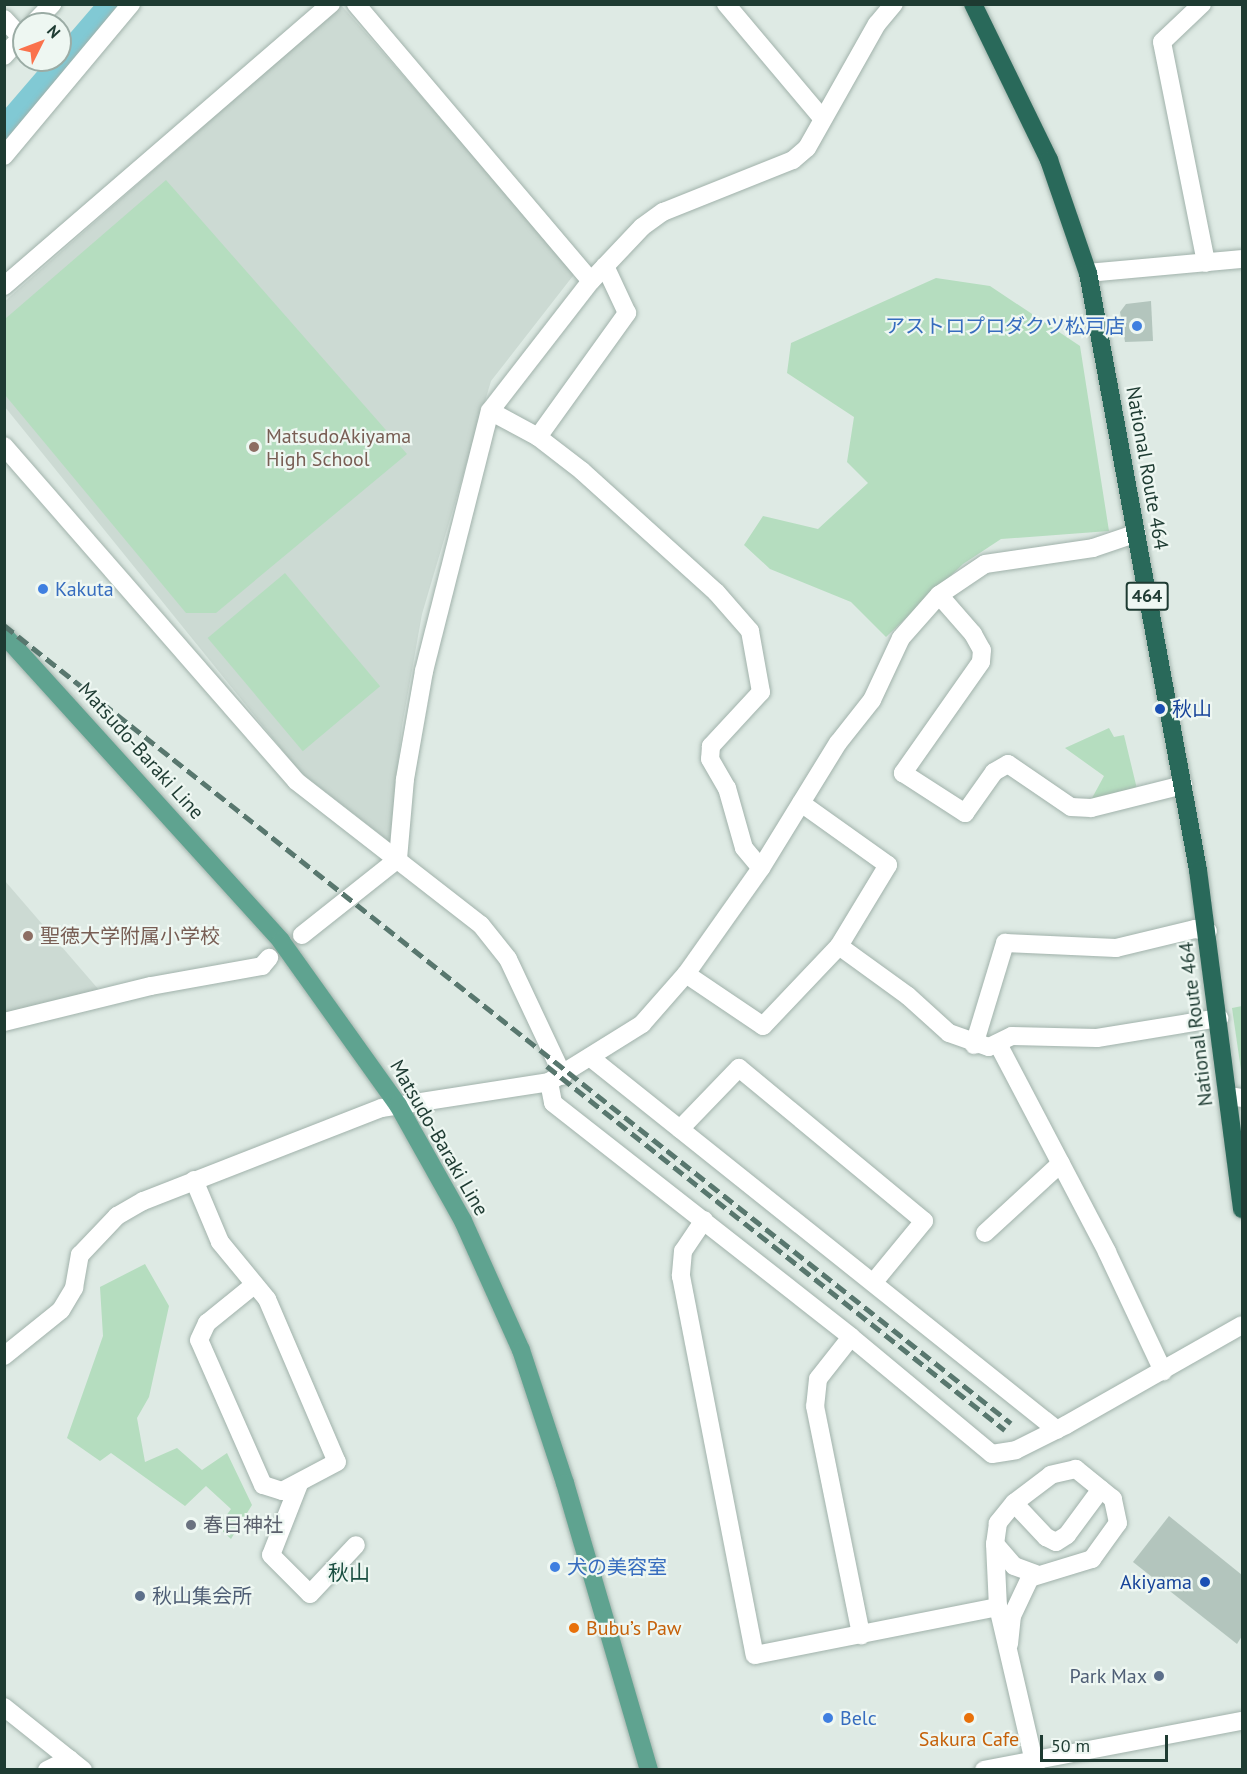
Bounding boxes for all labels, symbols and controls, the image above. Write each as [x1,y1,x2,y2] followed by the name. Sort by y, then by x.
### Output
[12,12,72,72] north arrow
[43,21,65,42] text: N
[885,314,1125,338] place label: アストロプロダクツ松戸店
[1130,319,1144,333] marker: アストロプロダクツ松戸店
[1121,384,1173,552] street label: National Route 464
[266,424,411,471] place label: MatsudoAkiyama High School
[247,440,261,454] marker: MatsudoAkiyama High School
[55,577,114,601] place label: Kakuta
[1124,581,1170,611] road number: 464
[36,582,50,596] marker: Kakuta
[73,678,209,824] street label: Matsudo-Baraki Line
[1172,697,1212,721] place label: 秋山
[1153,702,1167,716] marker: 秋山
[40,924,220,948] place label: 聖徳大学附属小学校
[21,929,35,943] marker: 聖徳大学附属小学校
[1174,940,1218,1108] street label: National Route 464
[385,1056,493,1220] street label: Matsudo-Baraki Line
[203,1513,283,1537] place label: 春日神社
[184,1518,198,1532] marker: 春日神社
[567,1555,667,1579] place label: 犬の美容室
[328,1560,370,1586] district label: 秋山
[548,1560,562,1574] marker: 犬の美容室
[1120,1570,1192,1594] place label: Akiyama
[1196,1573,1214,1591] marker: Akiyama
[152,1584,252,1608] place label: 秋山集会所
[133,1589,147,1603] marker: 秋山集会所
[586,1616,682,1640] place label: Bubu’s Paw
[567,1621,581,1635] marker: Bubu’s Paw
[1069,1664,1147,1688] place label: Park Max
[1152,1669,1166,1683] marker: Park Max
[840,1706,877,1730] place label: Belc
[821,1711,835,1725] marker: Belc
[962,1711,976,1725] marker: Sakura Cafe
[1043,1723,1170,1761] scale bar
[919,1727,1019,1751] place label: Sakura Cafe
[1051,1734,1090,1757] text: 50 m

